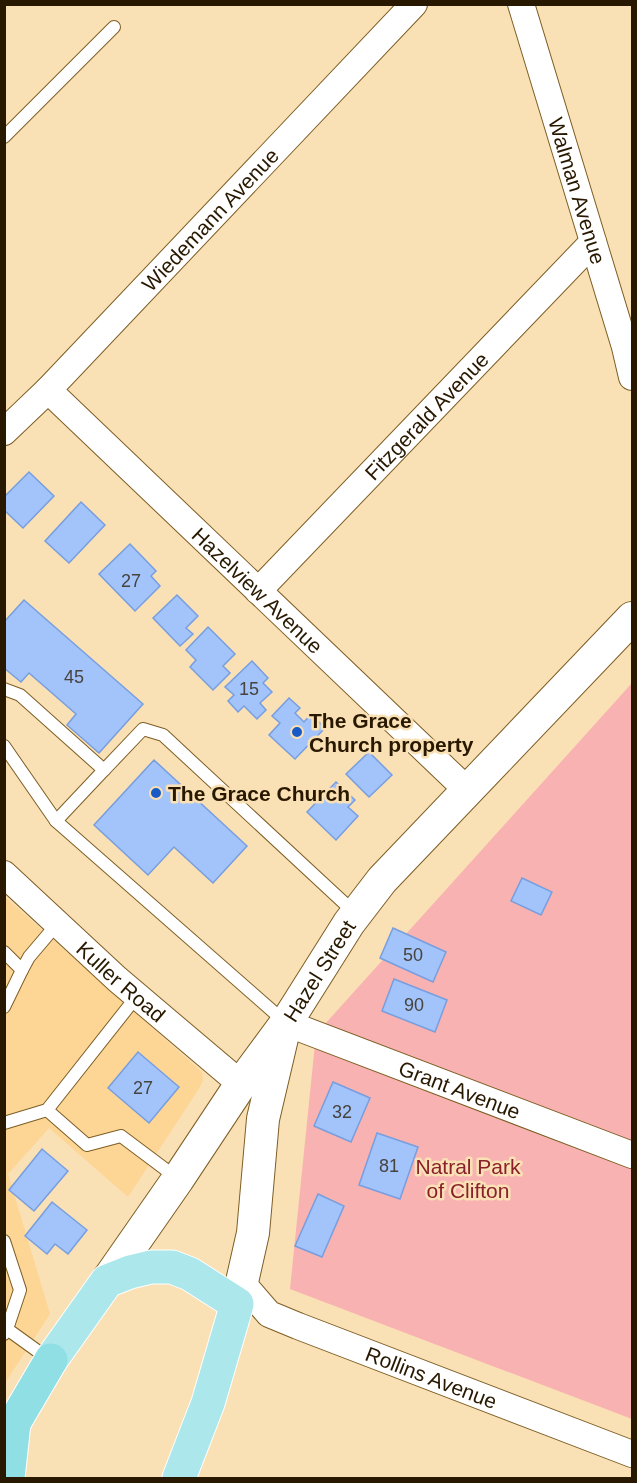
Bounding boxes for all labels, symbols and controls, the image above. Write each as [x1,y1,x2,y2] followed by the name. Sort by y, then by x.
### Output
[545,115,611,267] street label: Walman Avenue
[137,143,283,295] street label: Wiedemann Avenue
[360,347,493,484] street label: Fitzgerald Avenue
[188,523,328,658] street label: Hazelview Avenue
[121,571,141,591] house number: 27
[64,667,84,687] house number: 45
[239,679,259,699] house number: 15
[309,709,474,756] place label: The Grace Church property
[290,725,304,739] marker: The Grace Church property
[168,782,350,805] place label: The Grace Church
[149,786,163,800] marker: The Grace Church
[278,915,360,1026] street label: Hazel Street
[72,936,170,1026] street label: Kuller Road
[403,945,423,965] house number: 50
[404,995,424,1015] house number: 90
[396,1056,524,1123] street label: Grant Avenue
[133,1078,153,1098] house number: 27
[332,1102,352,1122] house number: 32
[415,1155,521,1202] park label: Natral Park of Clifton
[379,1156,399,1176] house number: 81
[363,1342,500,1413] street label: Rollins Avenue

